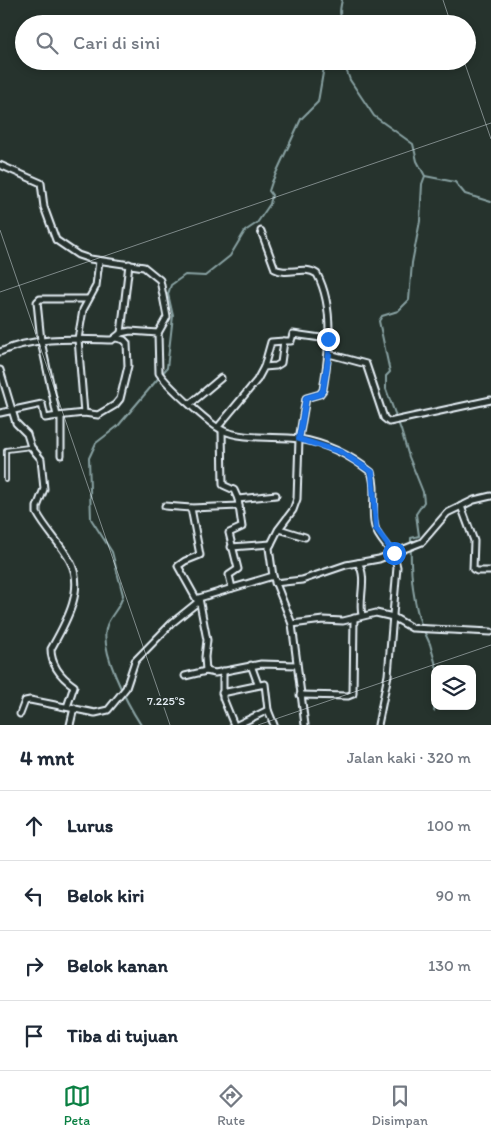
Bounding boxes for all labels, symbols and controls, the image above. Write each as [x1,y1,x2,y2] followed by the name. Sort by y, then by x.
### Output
[15,15,476,70] search box
[33,29,61,57] icon: search
[73,31,160,54] text: Cari di sini
[317,328,340,351] route end
[383,542,406,565] route start
[431,665,476,710] map controls
[431,665,476,710] button: layers
[147,694,185,708] text: 7.225°S
[20,745,74,770] text: 4 mnt
[347,748,471,767] text: Jalan kaki · 320 m
[20,812,48,840] icon: ahead
[67,814,113,837] text: Lurus
[427,816,471,835] text: 100 m
[20,882,48,910] icon: left
[67,884,144,907] text: Belok kiri
[436,886,471,905] text: 90 m
[20,952,48,980] icon: right
[67,954,168,977] text: Belok kanan
[428,956,471,975] text: 130 m
[20,1022,48,1050] icon: arrive
[67,1024,178,1047] text: Tiba di tujuan
[63,1082,91,1129] tab: Peta
[217,1082,245,1129] tab: Rute
[371,1082,428,1129] tab: Disimpan

